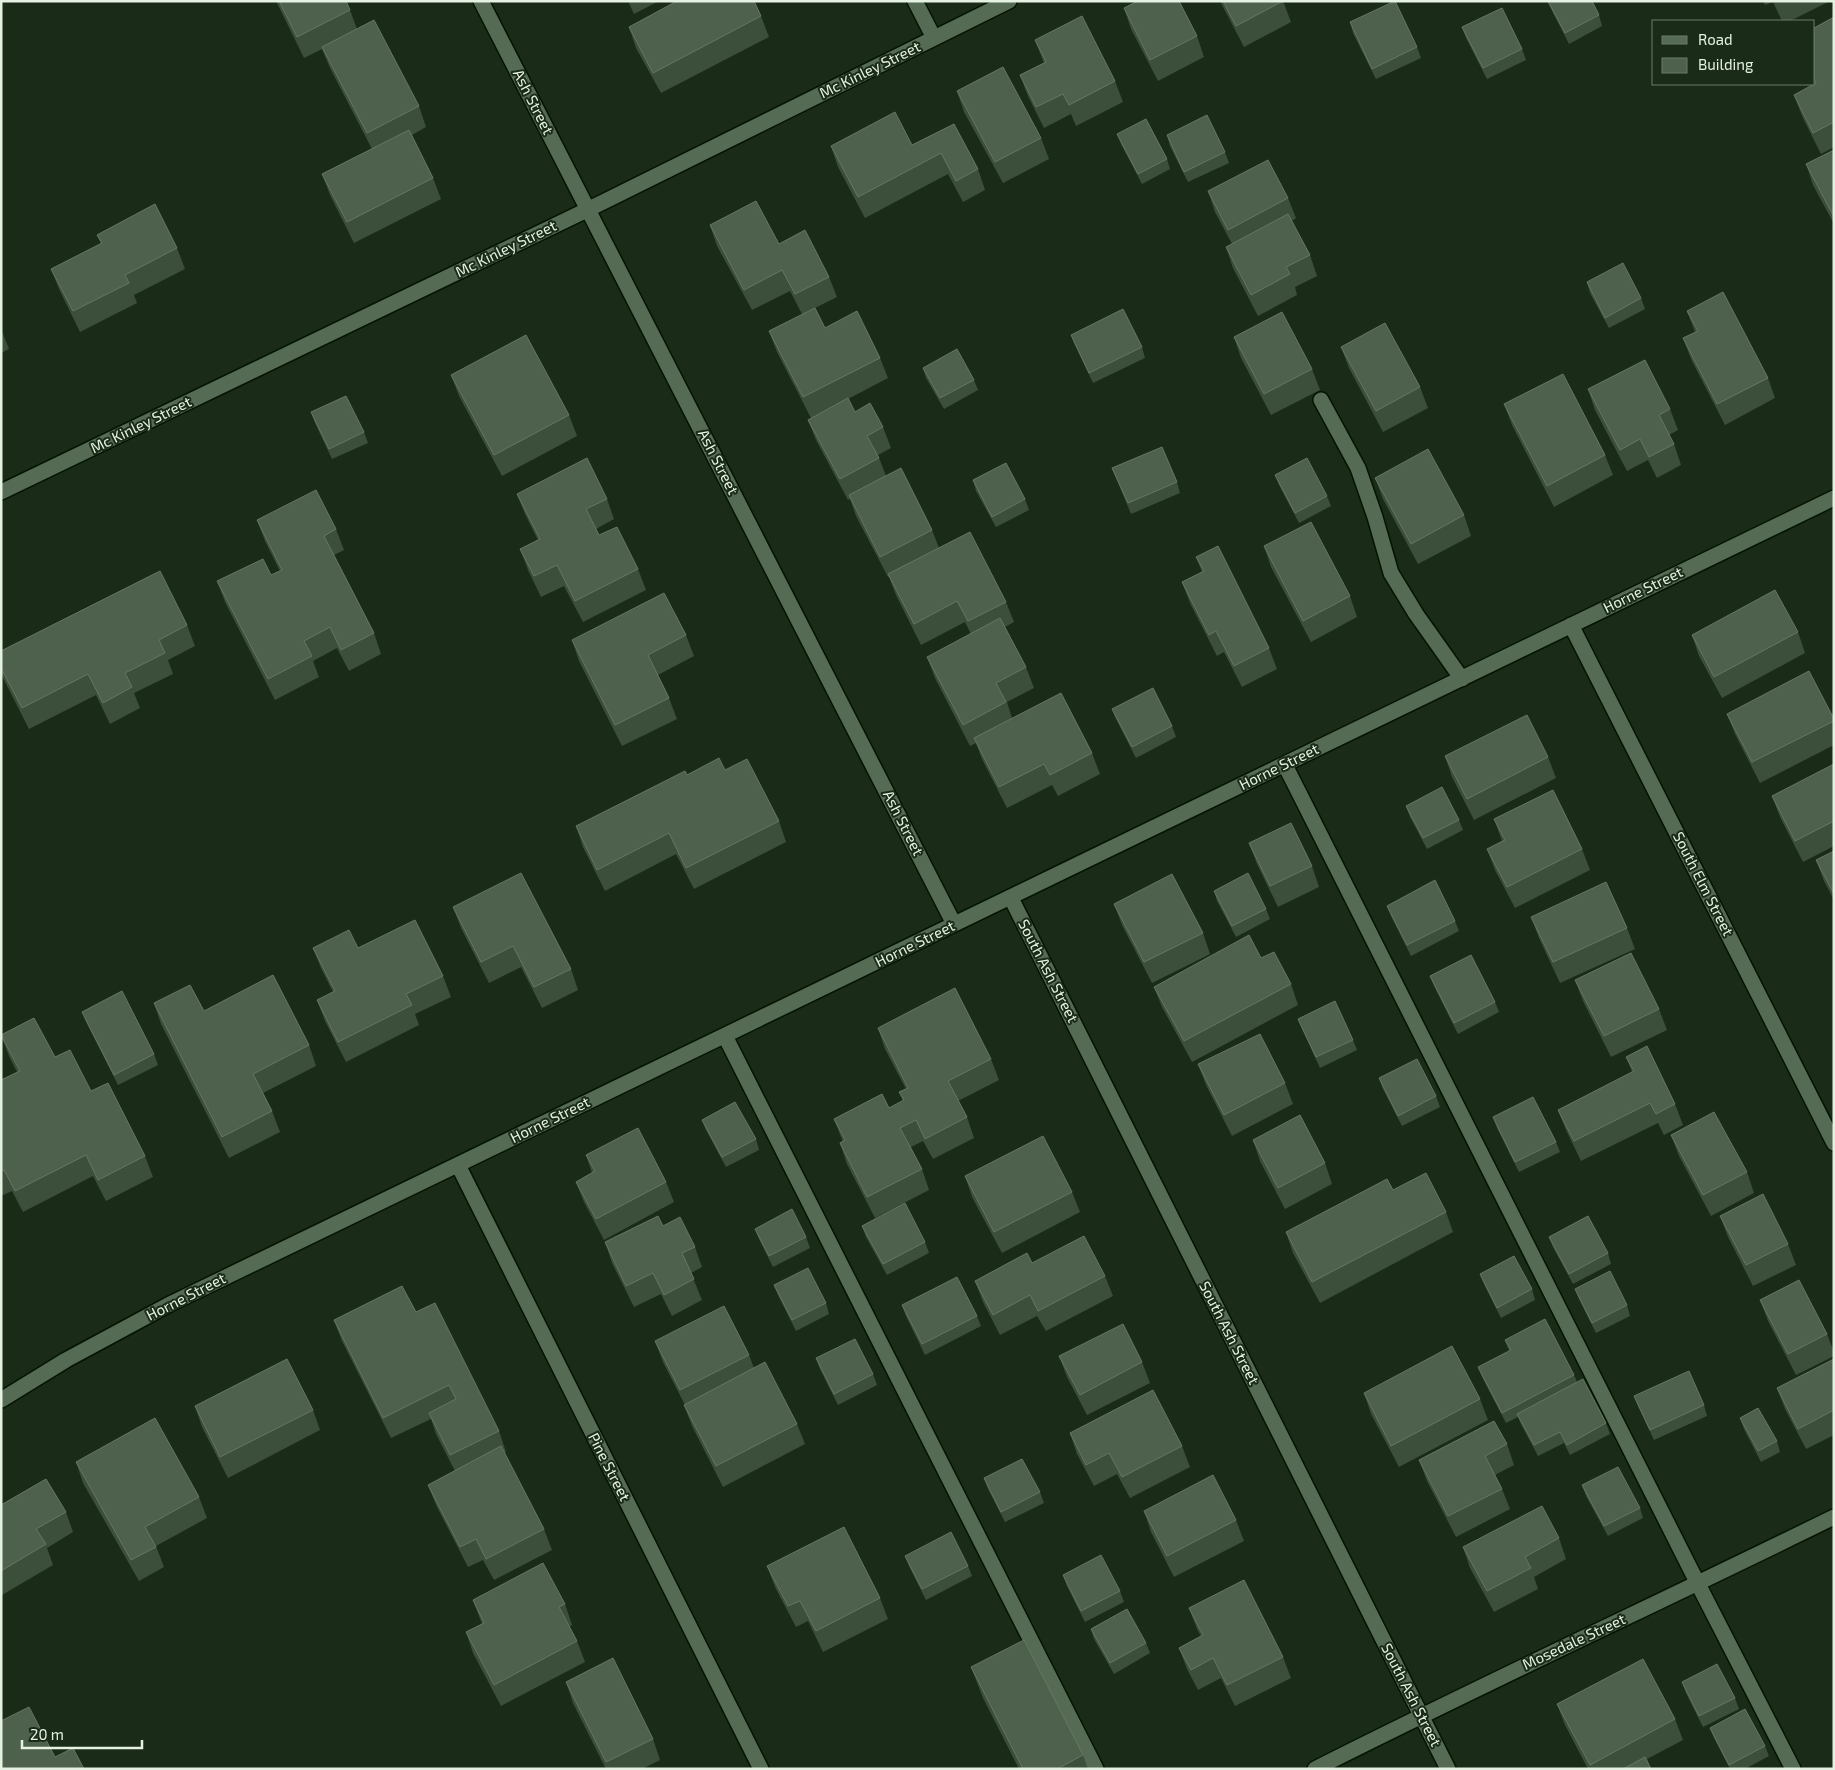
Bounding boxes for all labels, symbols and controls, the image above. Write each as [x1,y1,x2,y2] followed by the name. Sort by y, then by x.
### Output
[1652,20,1815,85] legend
[1698,30,1733,48] text: Road
[816,37,923,101] street label: Mc Kinley Street
[1698,55,1754,73] text: Building
[510,66,558,137] street label: Ash Street
[452,216,559,280] street label: Mc Kinley Street
[87,392,194,456] street label: Mc Kinley Street
[695,426,743,497] street label: Ash Street
[1600,562,1686,616] street label: Horne Street
[1236,739,1322,793] street label: Horne Street
[880,787,928,858] street label: Ash Street
[1670,829,1738,939] street label: South Elm Street
[872,916,958,970] street label: Horne Street
[1015,916,1083,1025] street label: South Ash Street
[507,1092,593,1146] street label: Horne Street
[143,1268,228,1324] street label: Horne Street
[1196,1278,1264,1387] street label: South Ash Street
[585,1429,635,1504] street label: Pine Street
[1519,1609,1628,1673] street label: Mosedale Street
[1378,1640,1446,1749] street label: South Ash Street
[22,1718,142,1750] scale bar
[30,1725,64,1743] text: 20 m

